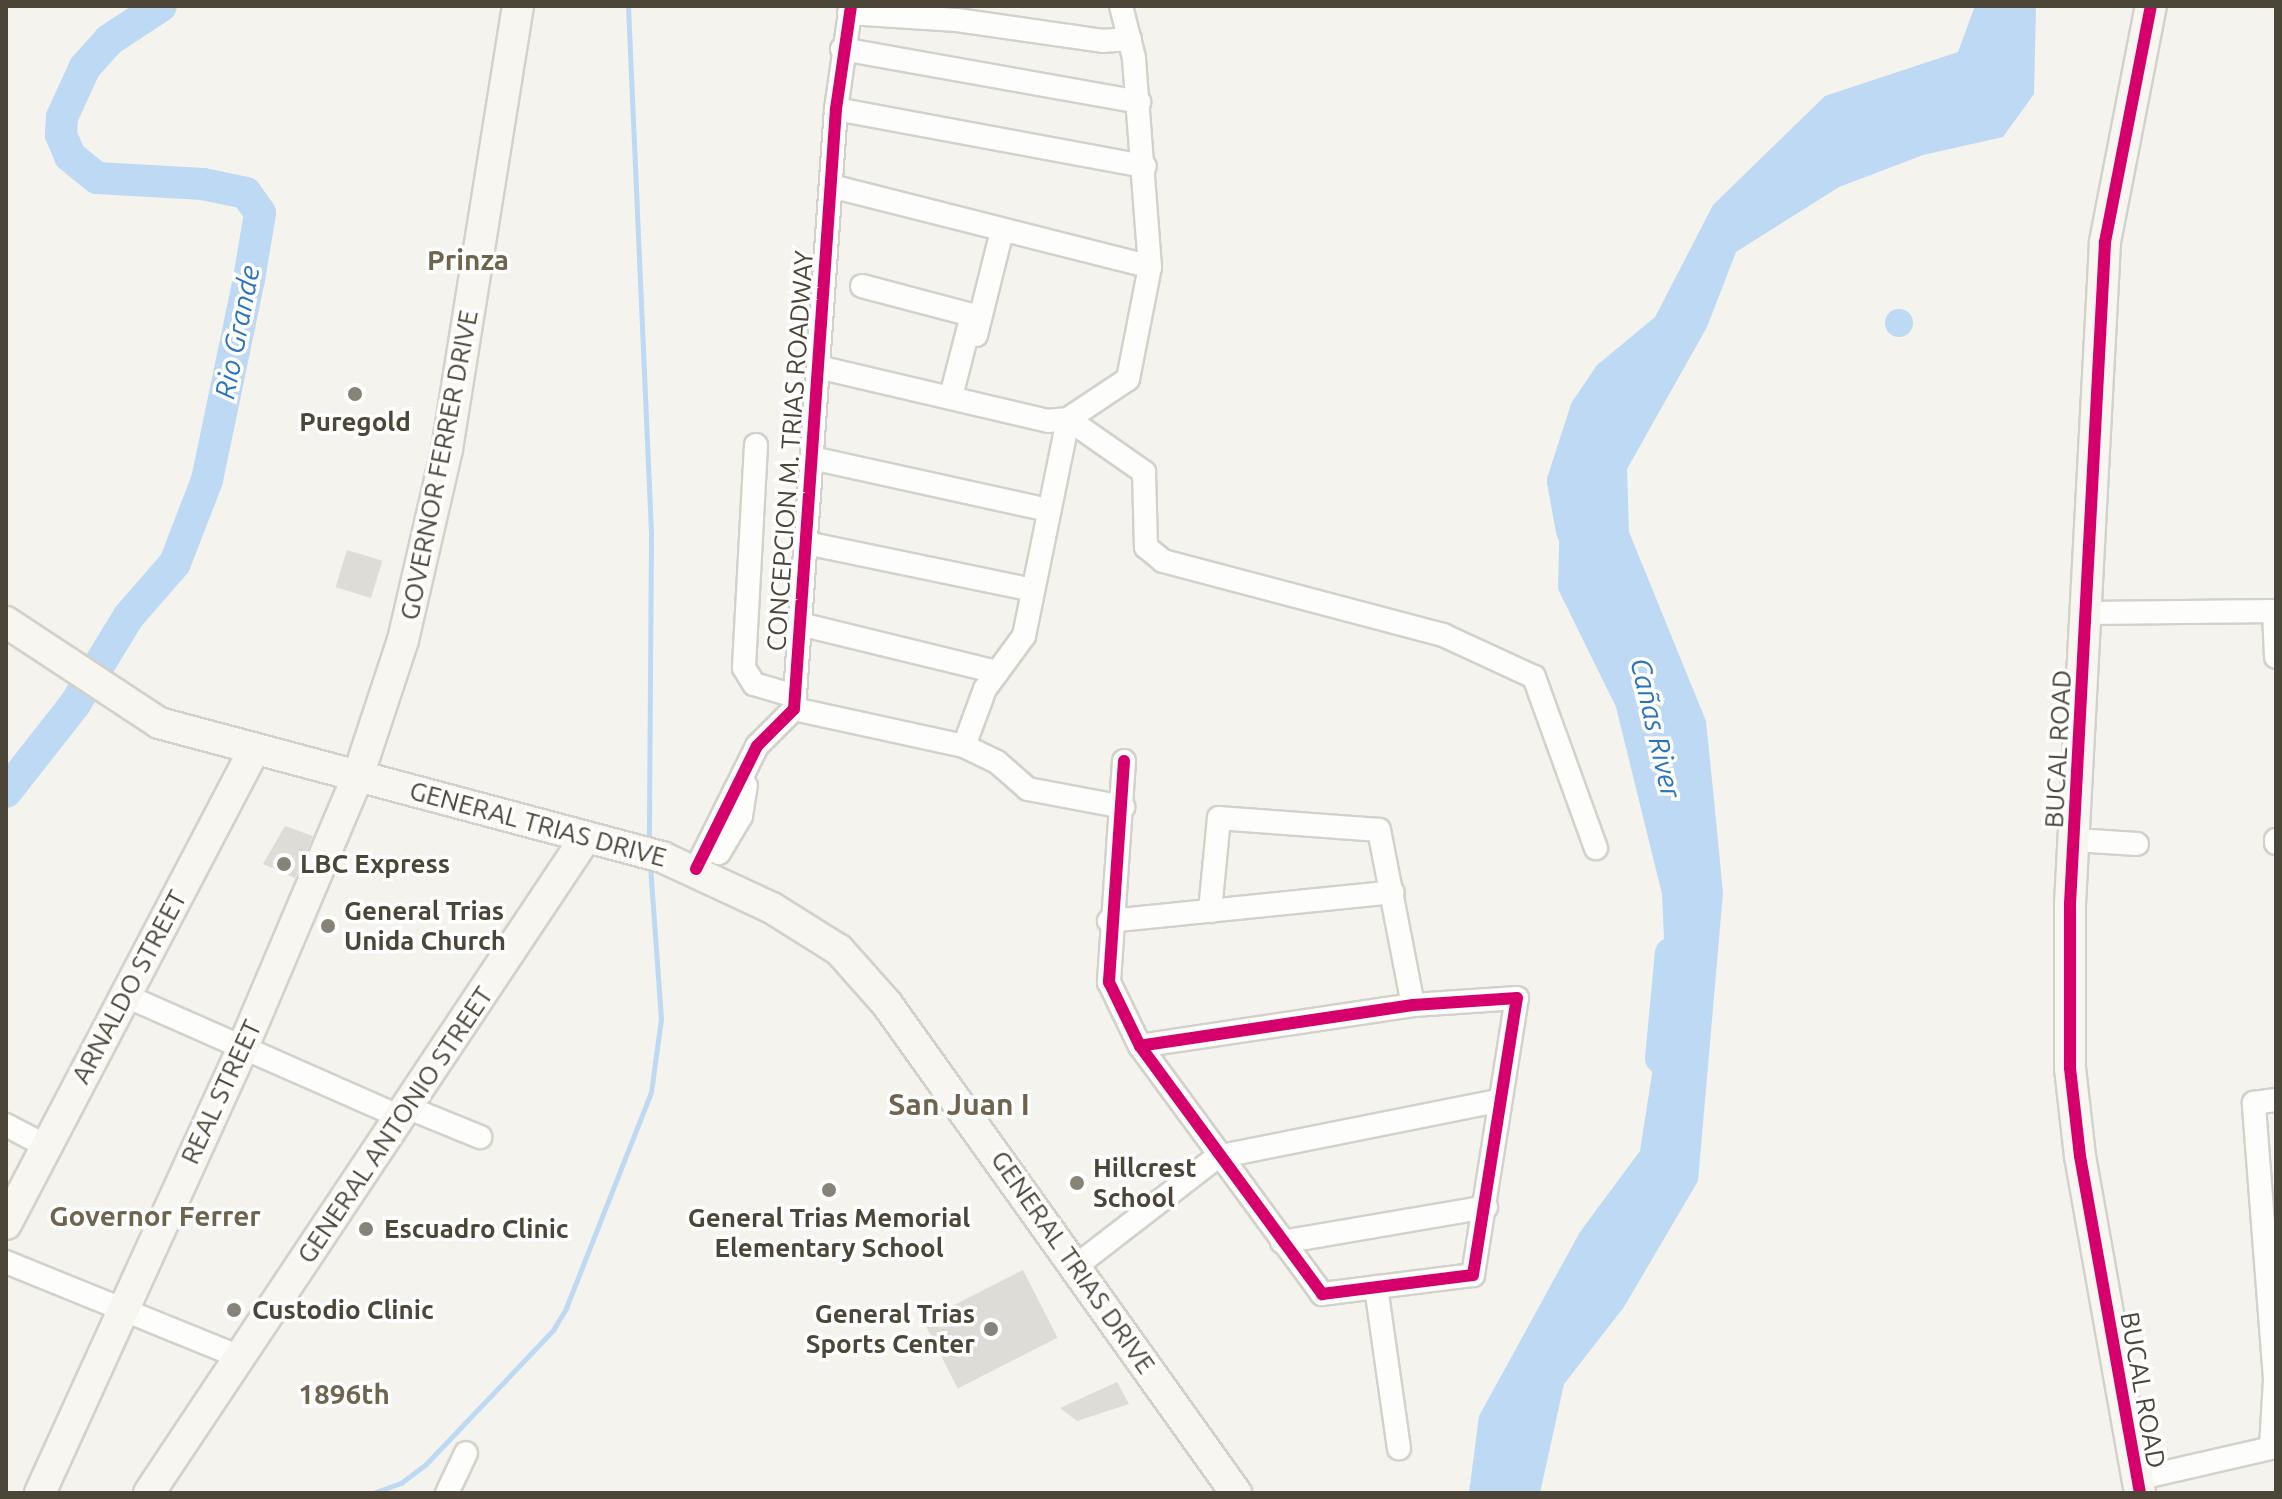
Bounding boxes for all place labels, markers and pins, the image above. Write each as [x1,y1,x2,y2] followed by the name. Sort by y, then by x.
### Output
[346,385,364,403] marker: Puregold
[299,406,411,438] place label: Puregold
[300,848,450,880] place label: LBC Express
[275,855,293,873] marker: LBC Express
[344,895,506,956] place label: General Trias Unida Church
[319,917,337,935] marker: General Trias Unida Church
[1093,1152,1197,1214] place label: Hillcrest School
[1068,1174,1086,1192] marker: Hillcrest School
[820,1181,838,1199] marker: General Trias Memorial Elementary School
[688,1202,970,1264] place label: General Trias Memorial Elementary School
[384,1213,569,1245] place label: Escuadro Clinic
[355,1218,377,1240] marker: Escuadro Clinic
[252,1294,434,1326] place label: Custodio Clinic
[806,1298,975,1360] place label: General Trias Sports Center
[223,1299,245,1321] marker: Custodio Clinic
[982,1320,1000,1338] marker: General Trias Sports Center

